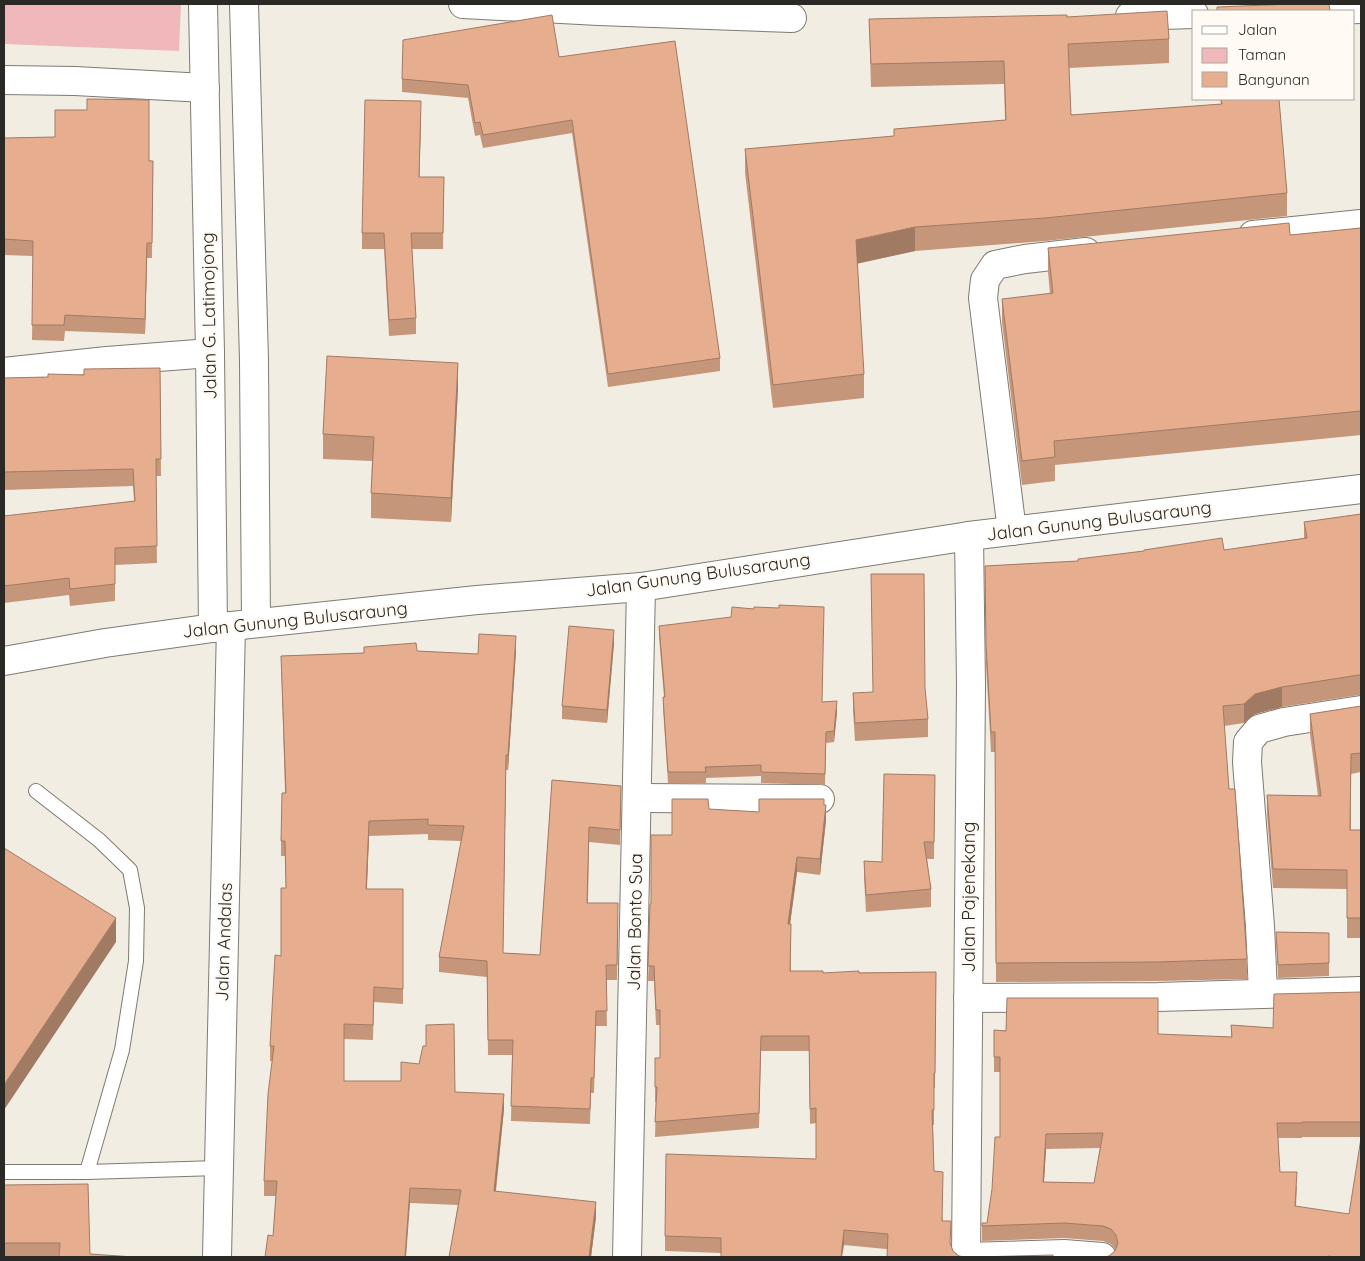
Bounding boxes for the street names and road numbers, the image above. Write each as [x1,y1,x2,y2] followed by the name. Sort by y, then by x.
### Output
[196,232,221,400] street label: Jalan G. Latimojong
[985,495,1213,546] street label: Jalan Gunung Bulusaraung
[584,547,812,602] street label: Jalan Gunung Bulusaraung
[181,596,409,643] street label: Jalan Gunung Bulusaraung
[957,822,980,972] street label: Jalan Pajenekang
[622,853,647,991] street label: Jalan Bonto Sua
[210,882,237,1002] street label: Jalan Andalas

